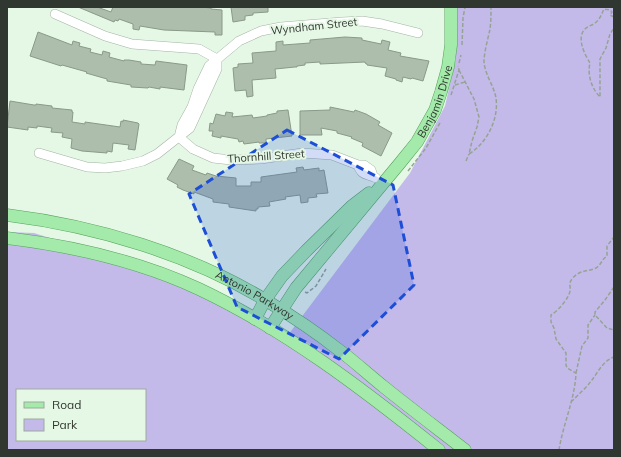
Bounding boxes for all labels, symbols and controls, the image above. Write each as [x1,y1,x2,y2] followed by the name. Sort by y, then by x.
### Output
[270,14,358,37] street label: Wyndham Street
[414,63,455,140] street label: Benjamin Drive
[227,146,305,166] street label: Thornhill Street
[213,267,296,323] street label: Antonio Parkway
[16,389,146,441] legend
[52,397,81,412] text: Road
[52,417,78,432] text: Park

